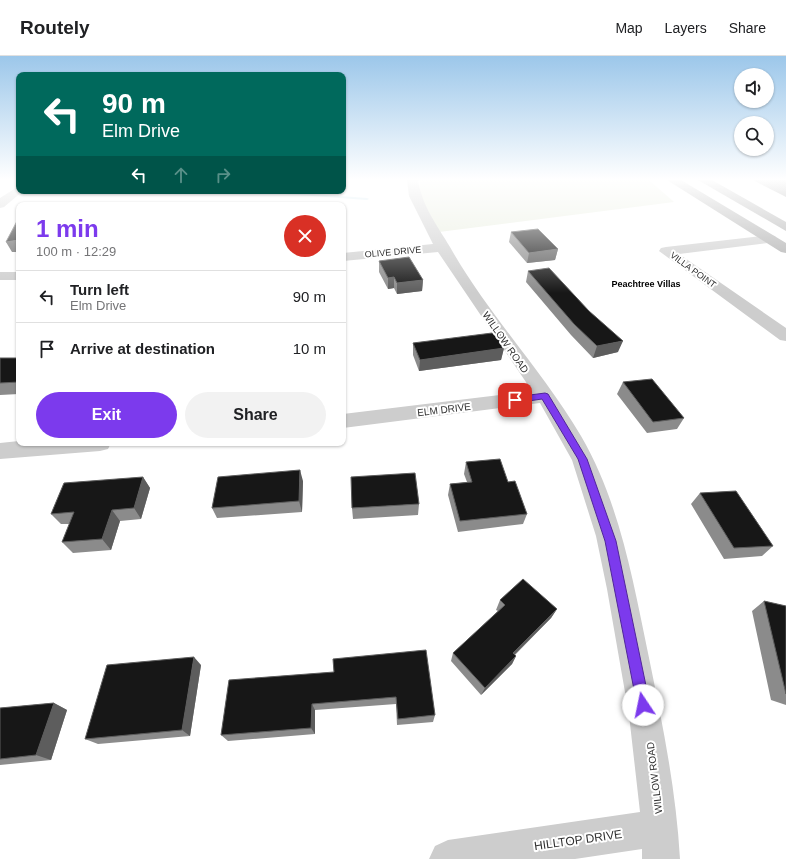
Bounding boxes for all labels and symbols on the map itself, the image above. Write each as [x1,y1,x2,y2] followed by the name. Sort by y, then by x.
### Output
[364,245,422,259] street label: OLIVE DRIVE
[668,250,718,290] street label: VILLA POINT
[612,279,680,289] district label: Peachtree Villas
[480,310,531,375] street label: WILLOW ROAD
[498,383,532,417] pin
[417,401,472,418] street label: ELM DRIVE
[622,684,664,726] position arrow
[645,741,664,814] street label: WILLOW ROAD
[533,827,623,853] street label: HILLTOP DRIVE

